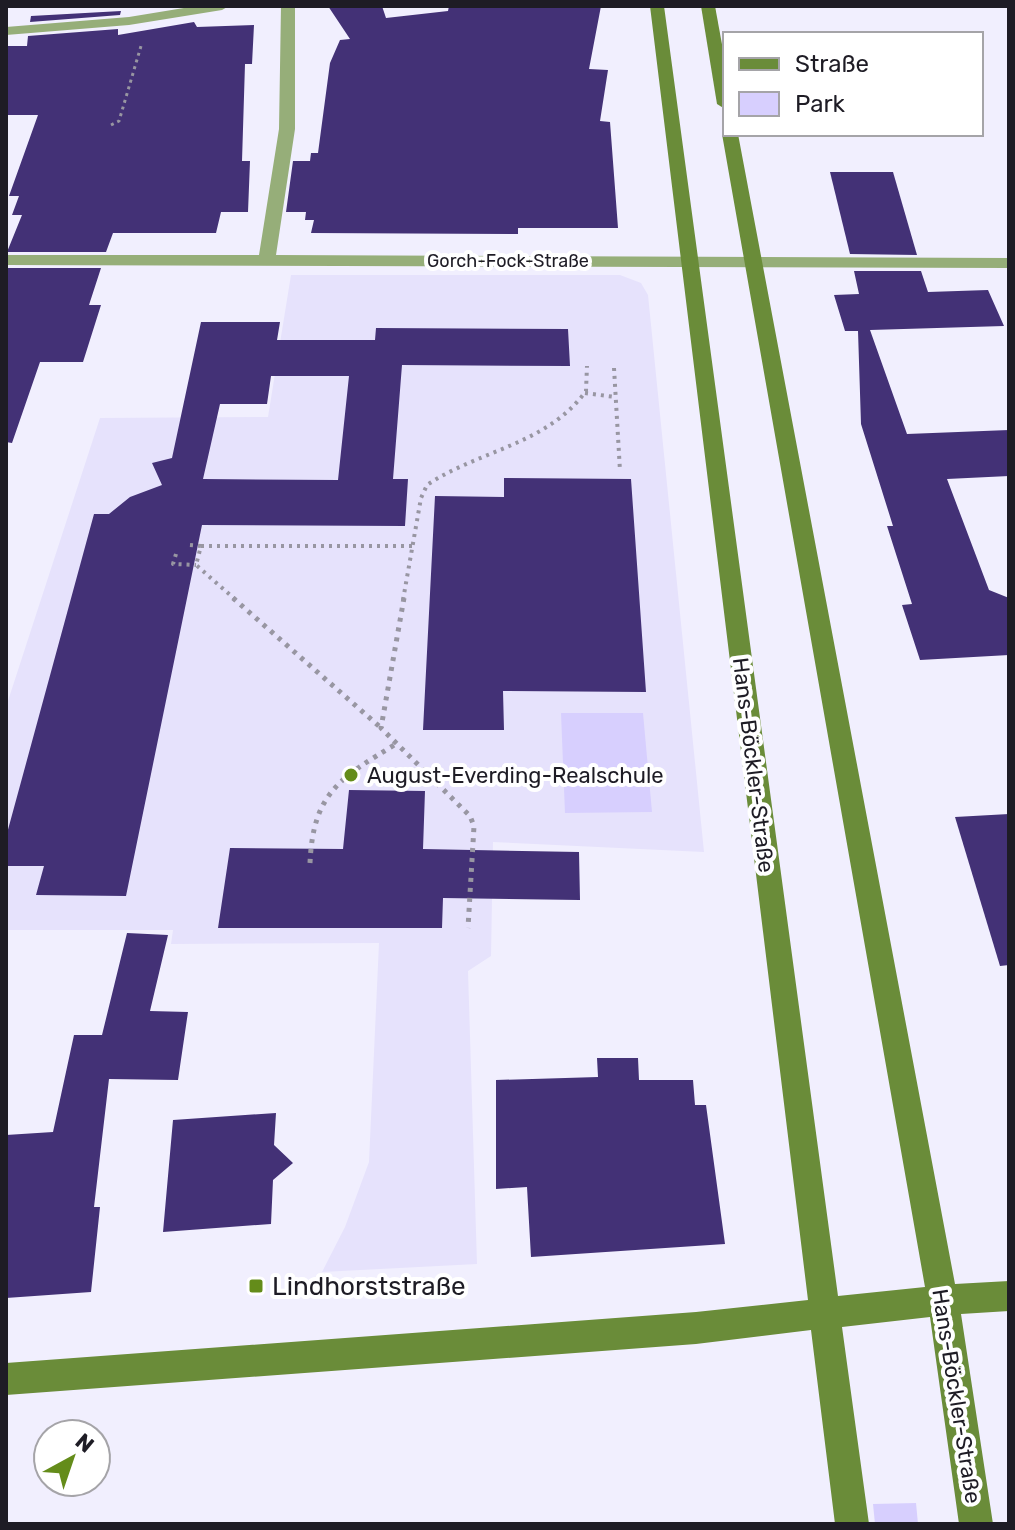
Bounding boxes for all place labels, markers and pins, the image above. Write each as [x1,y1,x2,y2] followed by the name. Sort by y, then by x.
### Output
[367,762,664,789] place label: August-Everding-Realschule
[342,766,360,784] marker: August-Everding-Realschule
[272,1271,466,1302] place label: Lindhorststraße
[247,1277,265,1295] marker: Lindhorststraße

